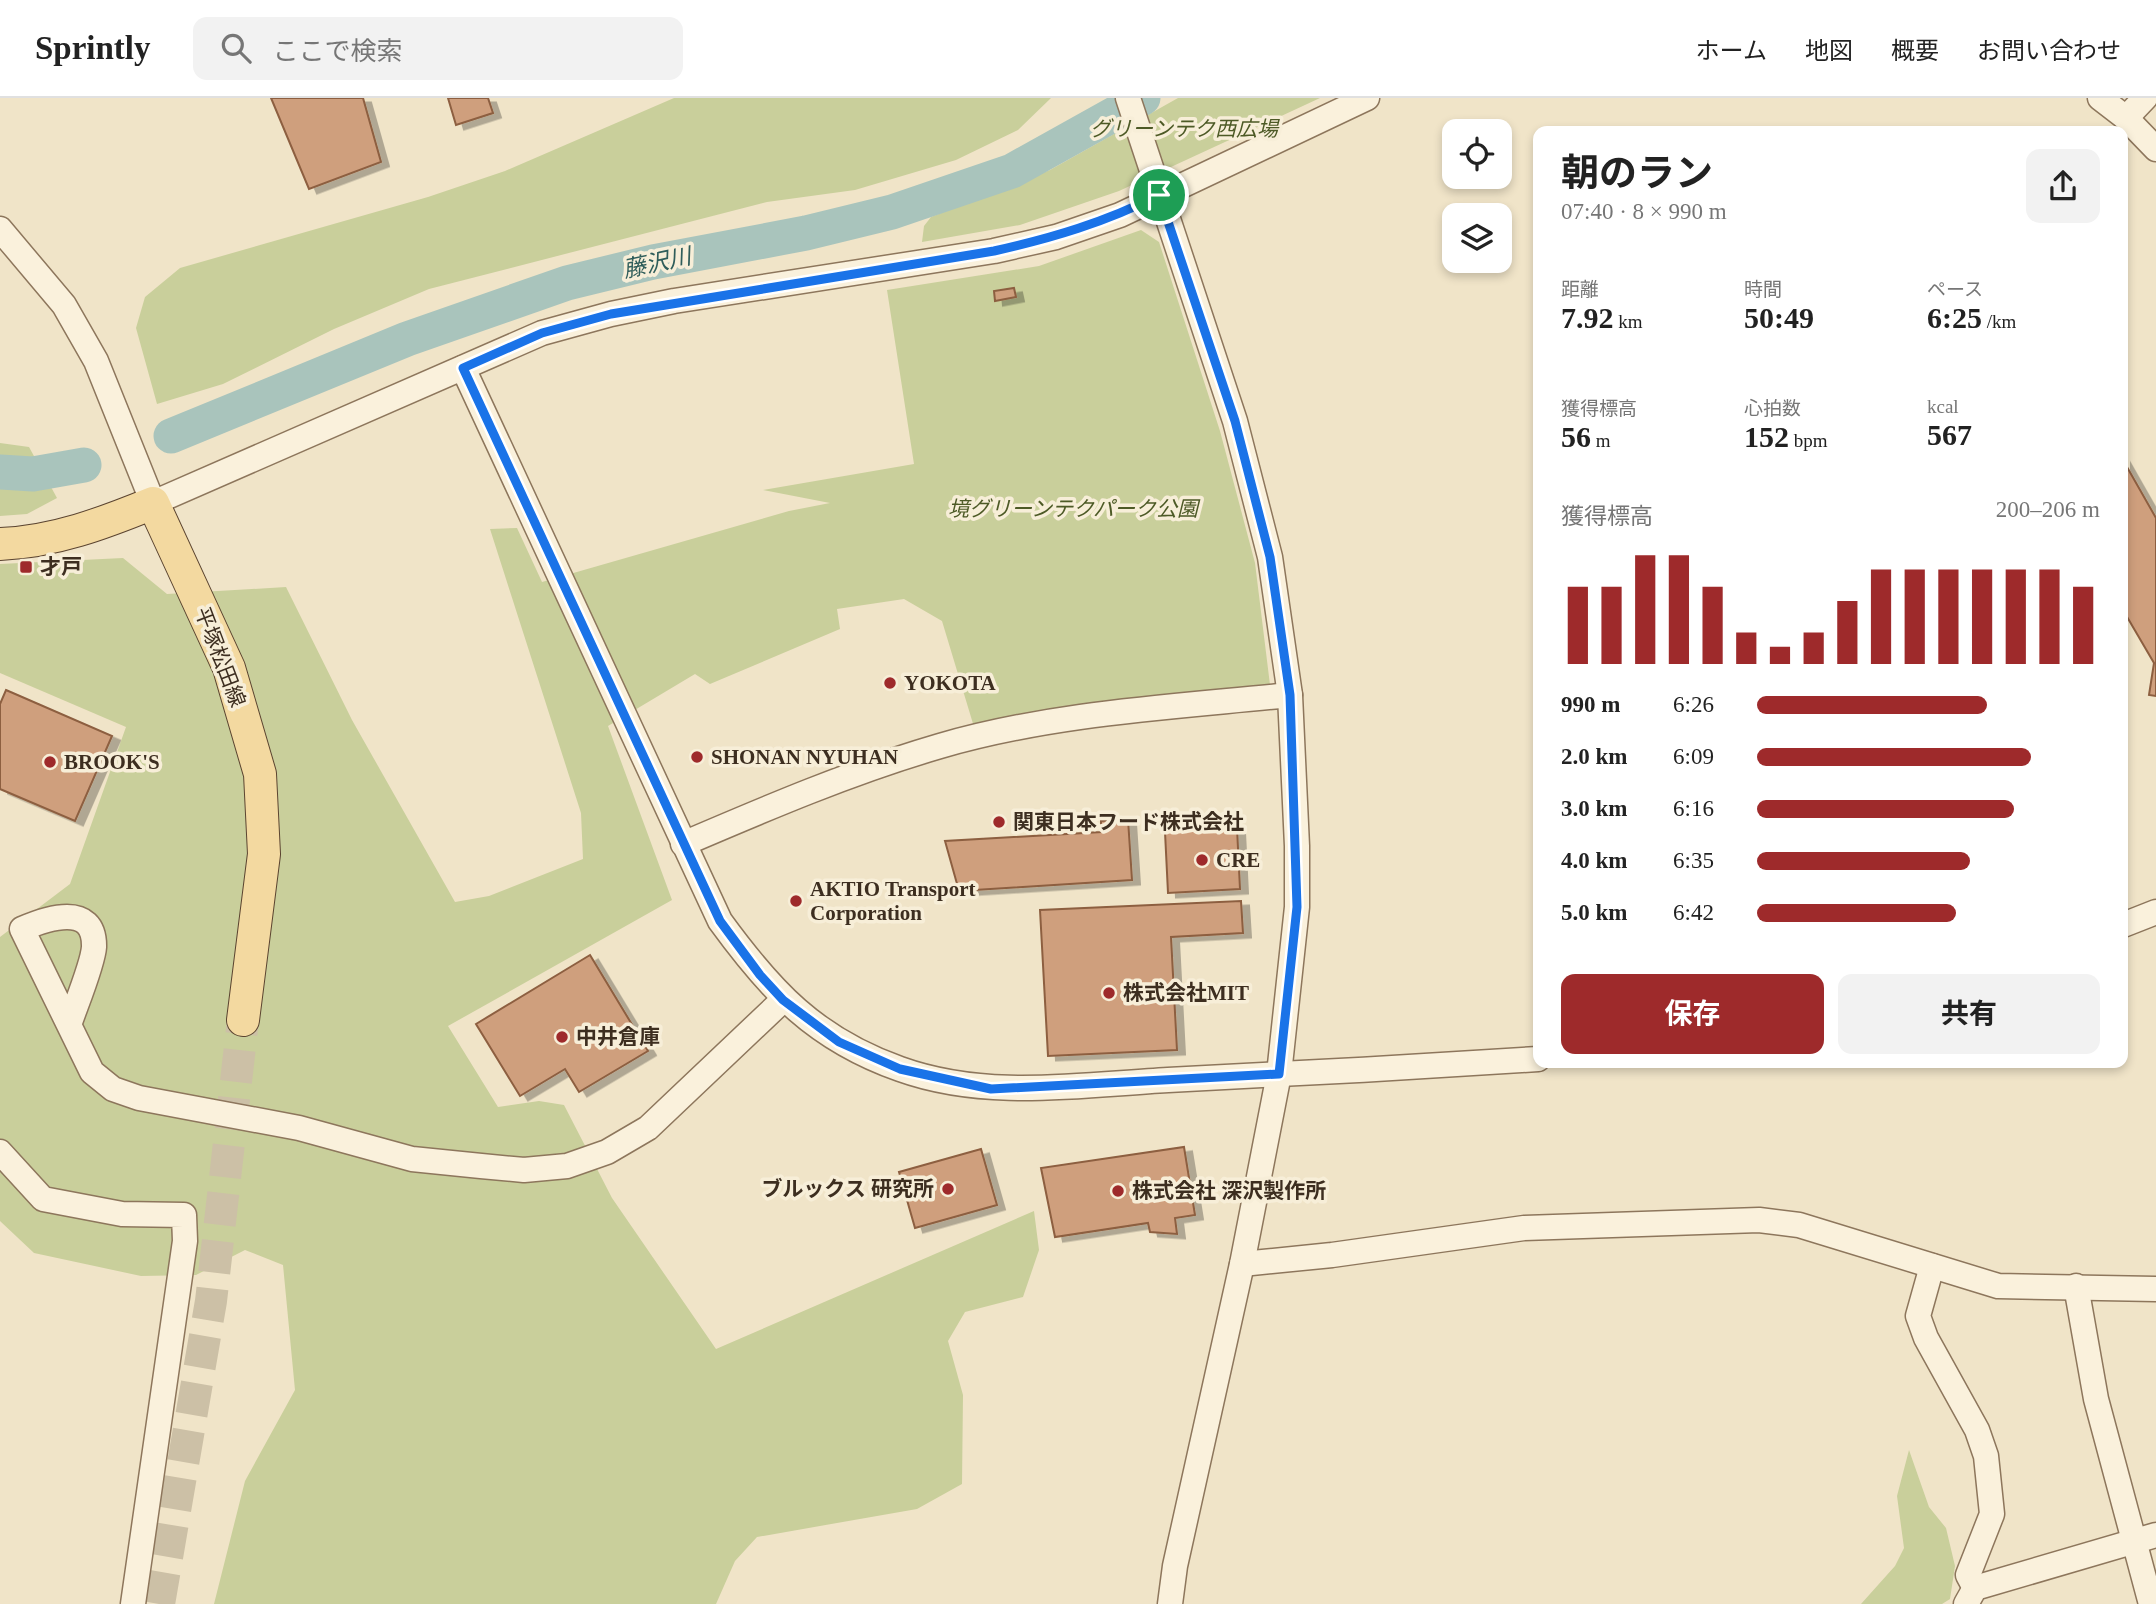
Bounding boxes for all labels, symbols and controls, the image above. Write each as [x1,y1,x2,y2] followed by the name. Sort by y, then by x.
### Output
[193,17,683,80] search box
[217,29,255,67] icon: search
[35,30,151,66] text: Sprintly
[273,37,403,66] text: ここで検索
[1696,38,1767,64] text: ホーム
[1805,38,1853,64] text: 地図
[1891,38,1939,64] text: 概要
[1977,38,2121,64] text: お問い合わせ
[1090,117,1280,141] park label: グリーンテク西広場
[1442,119,1512,273] map controls
[1442,119,1512,189] button: locate
[2026,149,2100,223] button: share
[1561,152,1713,194] text: 朝のラン
[1129,165,1189,225] pin
[1140,176,1178,214] icon: arrive
[1561,199,1727,224] text: 07:40 · 8 × 990 m
[1442,203,1512,273] button: layers
[621,243,696,282] water label: 藤沢川
[1561,279,1599,300] text: 距離
[1744,279,1782,300] text: 時間
[1927,279,1983,300] text: ペース
[1561,301,1614,334] text: 7.92
[1744,301,1814,334] text: 50:49
[1927,301,1982,334] text: 6:25
[1614,311,1643,332] text: km
[1982,311,2016,332] text: /km
[1927,396,1959,417] text: kcal
[1561,398,1637,419] text: 獲得標高
[1744,398,1801,419] text: 心拍数
[1927,418,1972,451] text: 567
[1561,420,1591,453] text: 56
[1744,420,1789,453] text: 152
[1591,430,1611,451] text: m
[1789,430,1828,451] text: bpm
[948,497,1201,521] park label: 境グリーンテクパーク公園
[1996,497,2100,522] text: 200–206 m
[1561,504,1653,529] text: 獲得標高
[40,555,82,579] place label: 才戸
[18,559,34,575] marker: 才戸
[190,604,250,710] street label: 平塚松田線
[904,671,997,695] place label: YOKOTA
[882,675,898,691] marker: YOKOTA
[1561,692,1620,717] text: 990 m
[1673,692,1714,717] text: 6:26
[1561,744,1627,769] text: 2.0 km
[1673,744,1714,769] text: 6:09
[711,745,898,769] place label: SHONAN NYUHAN
[689,749,705,765] marker: SHONAN NYUHAN
[64,750,160,774] place label: BROOK'S
[42,754,58,770] marker: BROOK'S
[1561,796,1627,821] text: 3.0 km
[1673,796,1714,821] text: 6:16
[1013,810,1244,834] place label: 関東日本フード株式会社
[991,814,1007,830] marker: 関東日本フード株式会社
[1216,848,1260,872] place label: CRE
[1561,848,1627,873] text: 4.0 km
[1673,848,1714,873] text: 6:35
[1194,852,1210,868] marker: CRE
[810,877,976,925] place label: AKTIO Transport Corporation
[788,893,804,909] marker: AKTIO Transport Corporation
[1561,900,1627,925] text: 5.0 km
[1673,900,1714,925] text: 6:42
[1561,974,1824,1054] button: 保存
[1838,974,2100,1054] button: 共有
[1123,981,1249,1005] place label: 株式会社MIT
[1101,985,1117,1001] marker: 株式会社MIT
[576,1025,660,1049] place label: 中井倉庫
[554,1029,570,1045] marker: 中井倉庫
[761,1177,934,1201] place label: ブルックス 研究所
[1132,1179,1326,1203] place label: 株式会社 深沢製作所
[940,1181,956,1197] marker: ブルックス 研究所
[1110,1183,1126,1199] marker: 株式会社 深沢製作所

